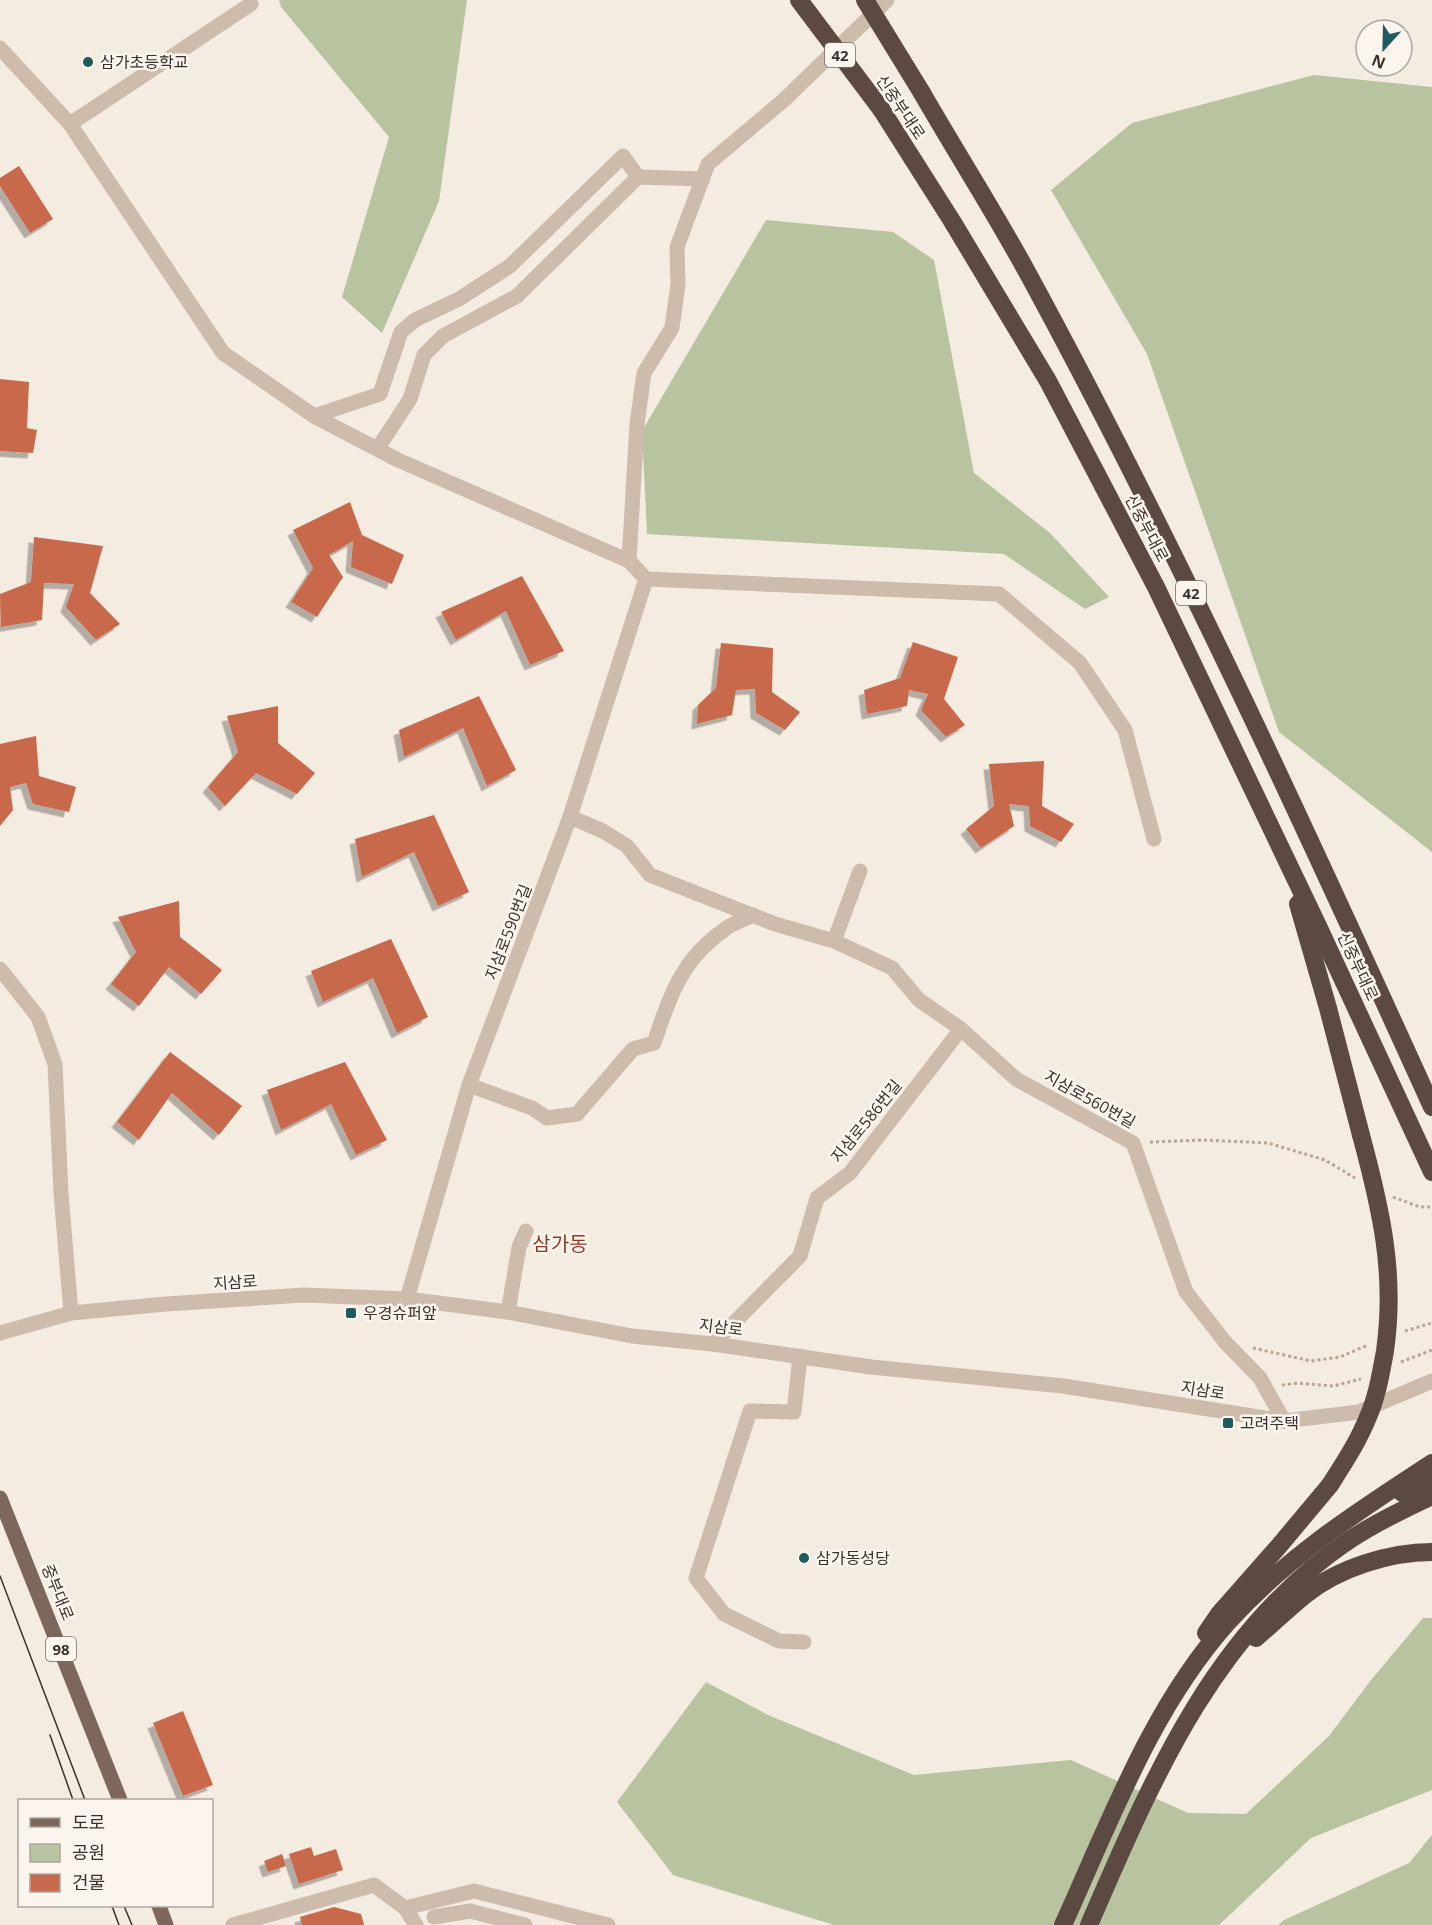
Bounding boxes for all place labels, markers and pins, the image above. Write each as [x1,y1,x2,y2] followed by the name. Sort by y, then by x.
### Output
[100,51,188,73] place label: 삼가초등학교
[81,55,95,69] marker: 삼가초등학교
[363,1302,437,1324] place label: 우경슈퍼앞
[344,1306,358,1320] marker: 우경슈퍼앞
[1240,1412,1299,1434] place label: 고려주택
[1221,1416,1235,1430] marker: 고려주택
[816,1547,890,1569] place label: 삼가동성당
[797,1551,811,1565] marker: 삼가동성당

